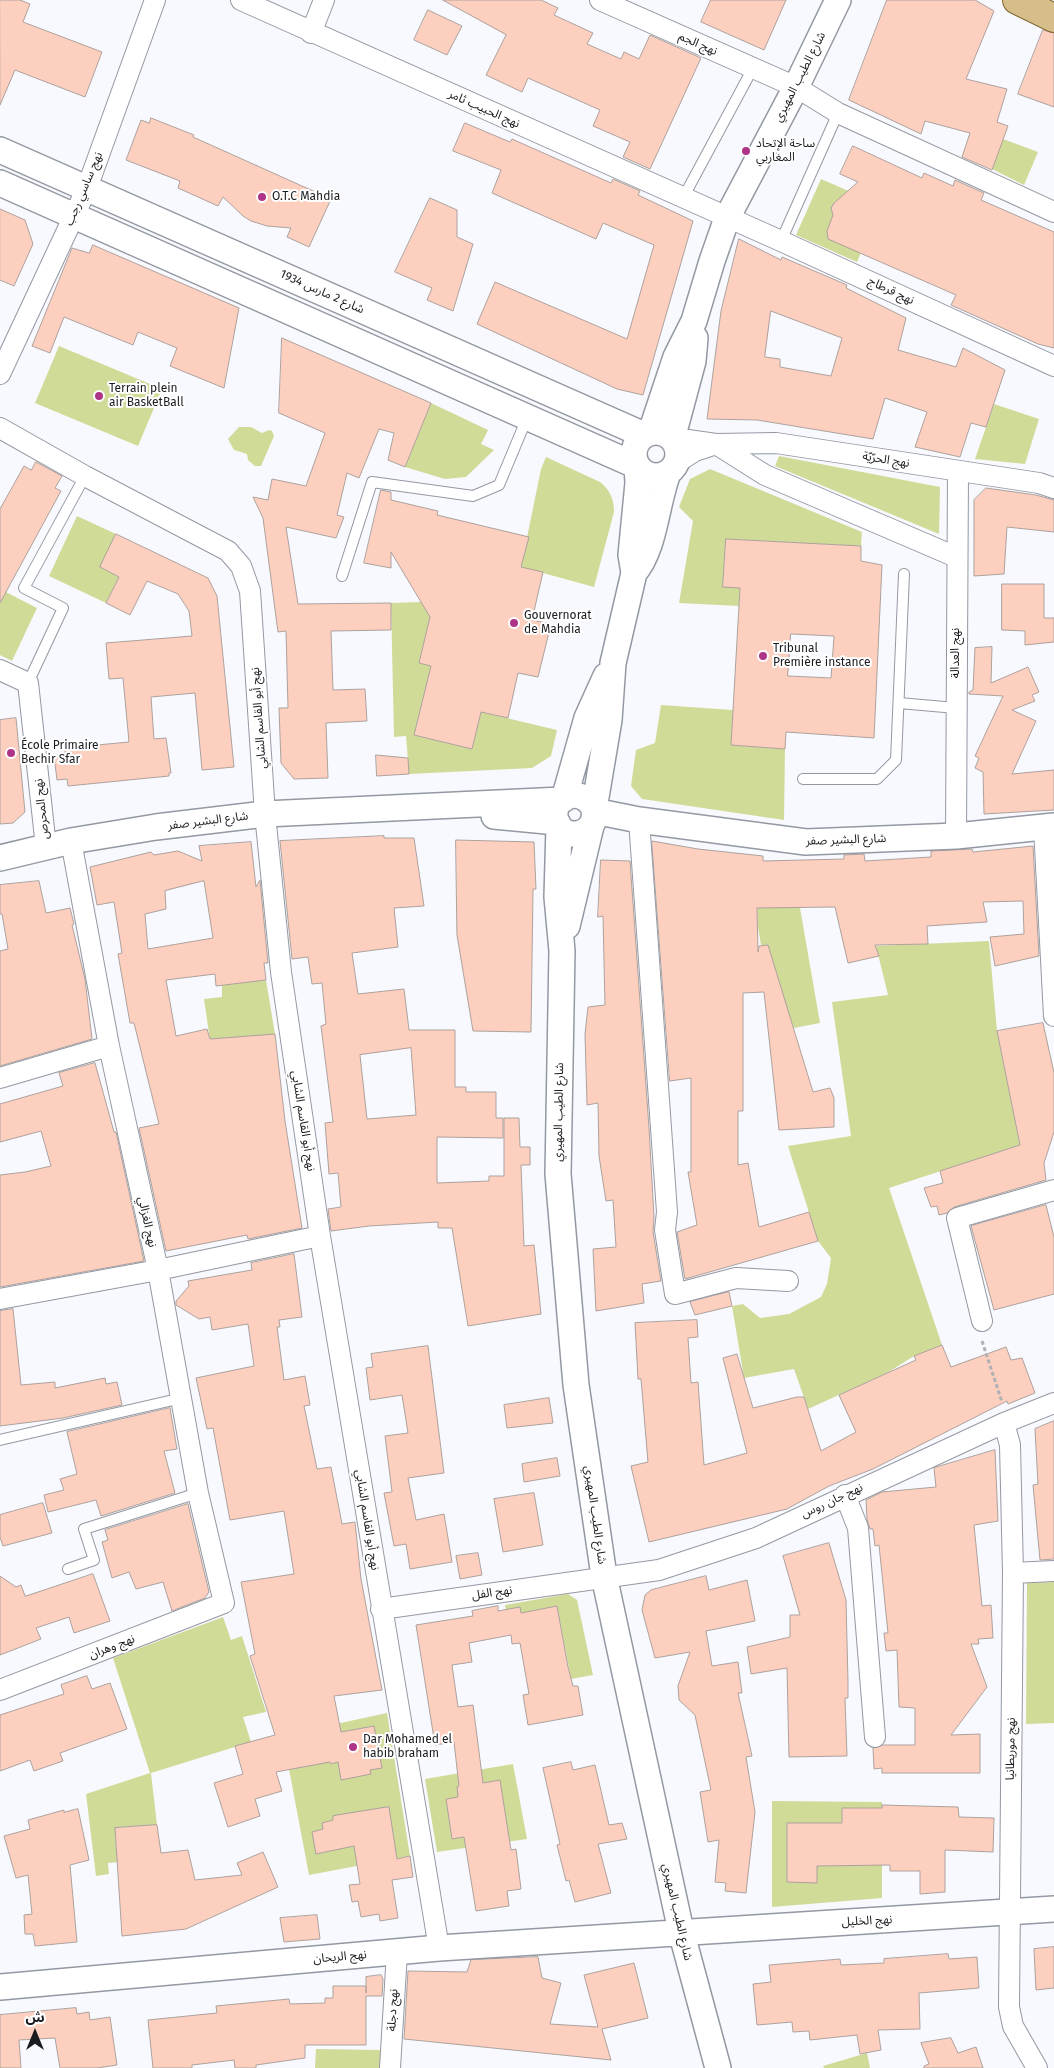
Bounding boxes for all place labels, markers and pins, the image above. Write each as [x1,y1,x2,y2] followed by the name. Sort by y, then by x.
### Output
[756,137,815,165] place label: ساحة الإتحاد المغاربي
[740,145,752,157] marker: ساحة الإتحاد المغاربي
[272,190,340,204] place label: O.T.C Mahdia
[256,191,268,203] marker: O.T.C Mahdia
[109,382,184,410] place label: Terrain plein air BasketBall
[93,390,105,402] marker: Terrain plein air BasketBall
[524,609,592,637] place label: Gouvernorat de Mahdia
[508,617,520,629] marker: Gouvernorat de Mahdia
[773,642,871,670] place label: Tribunal Première instance
[757,650,769,662] marker: Tribunal Première instance
[21,739,99,767] place label: École Primaire Bechir Sfar
[5,747,17,759] marker: École Primaire Bechir Sfar
[363,1733,452,1761] place label: Dar Mohamed el habib braham
[347,1741,359,1753] marker: Dar Mohamed el habib braham

